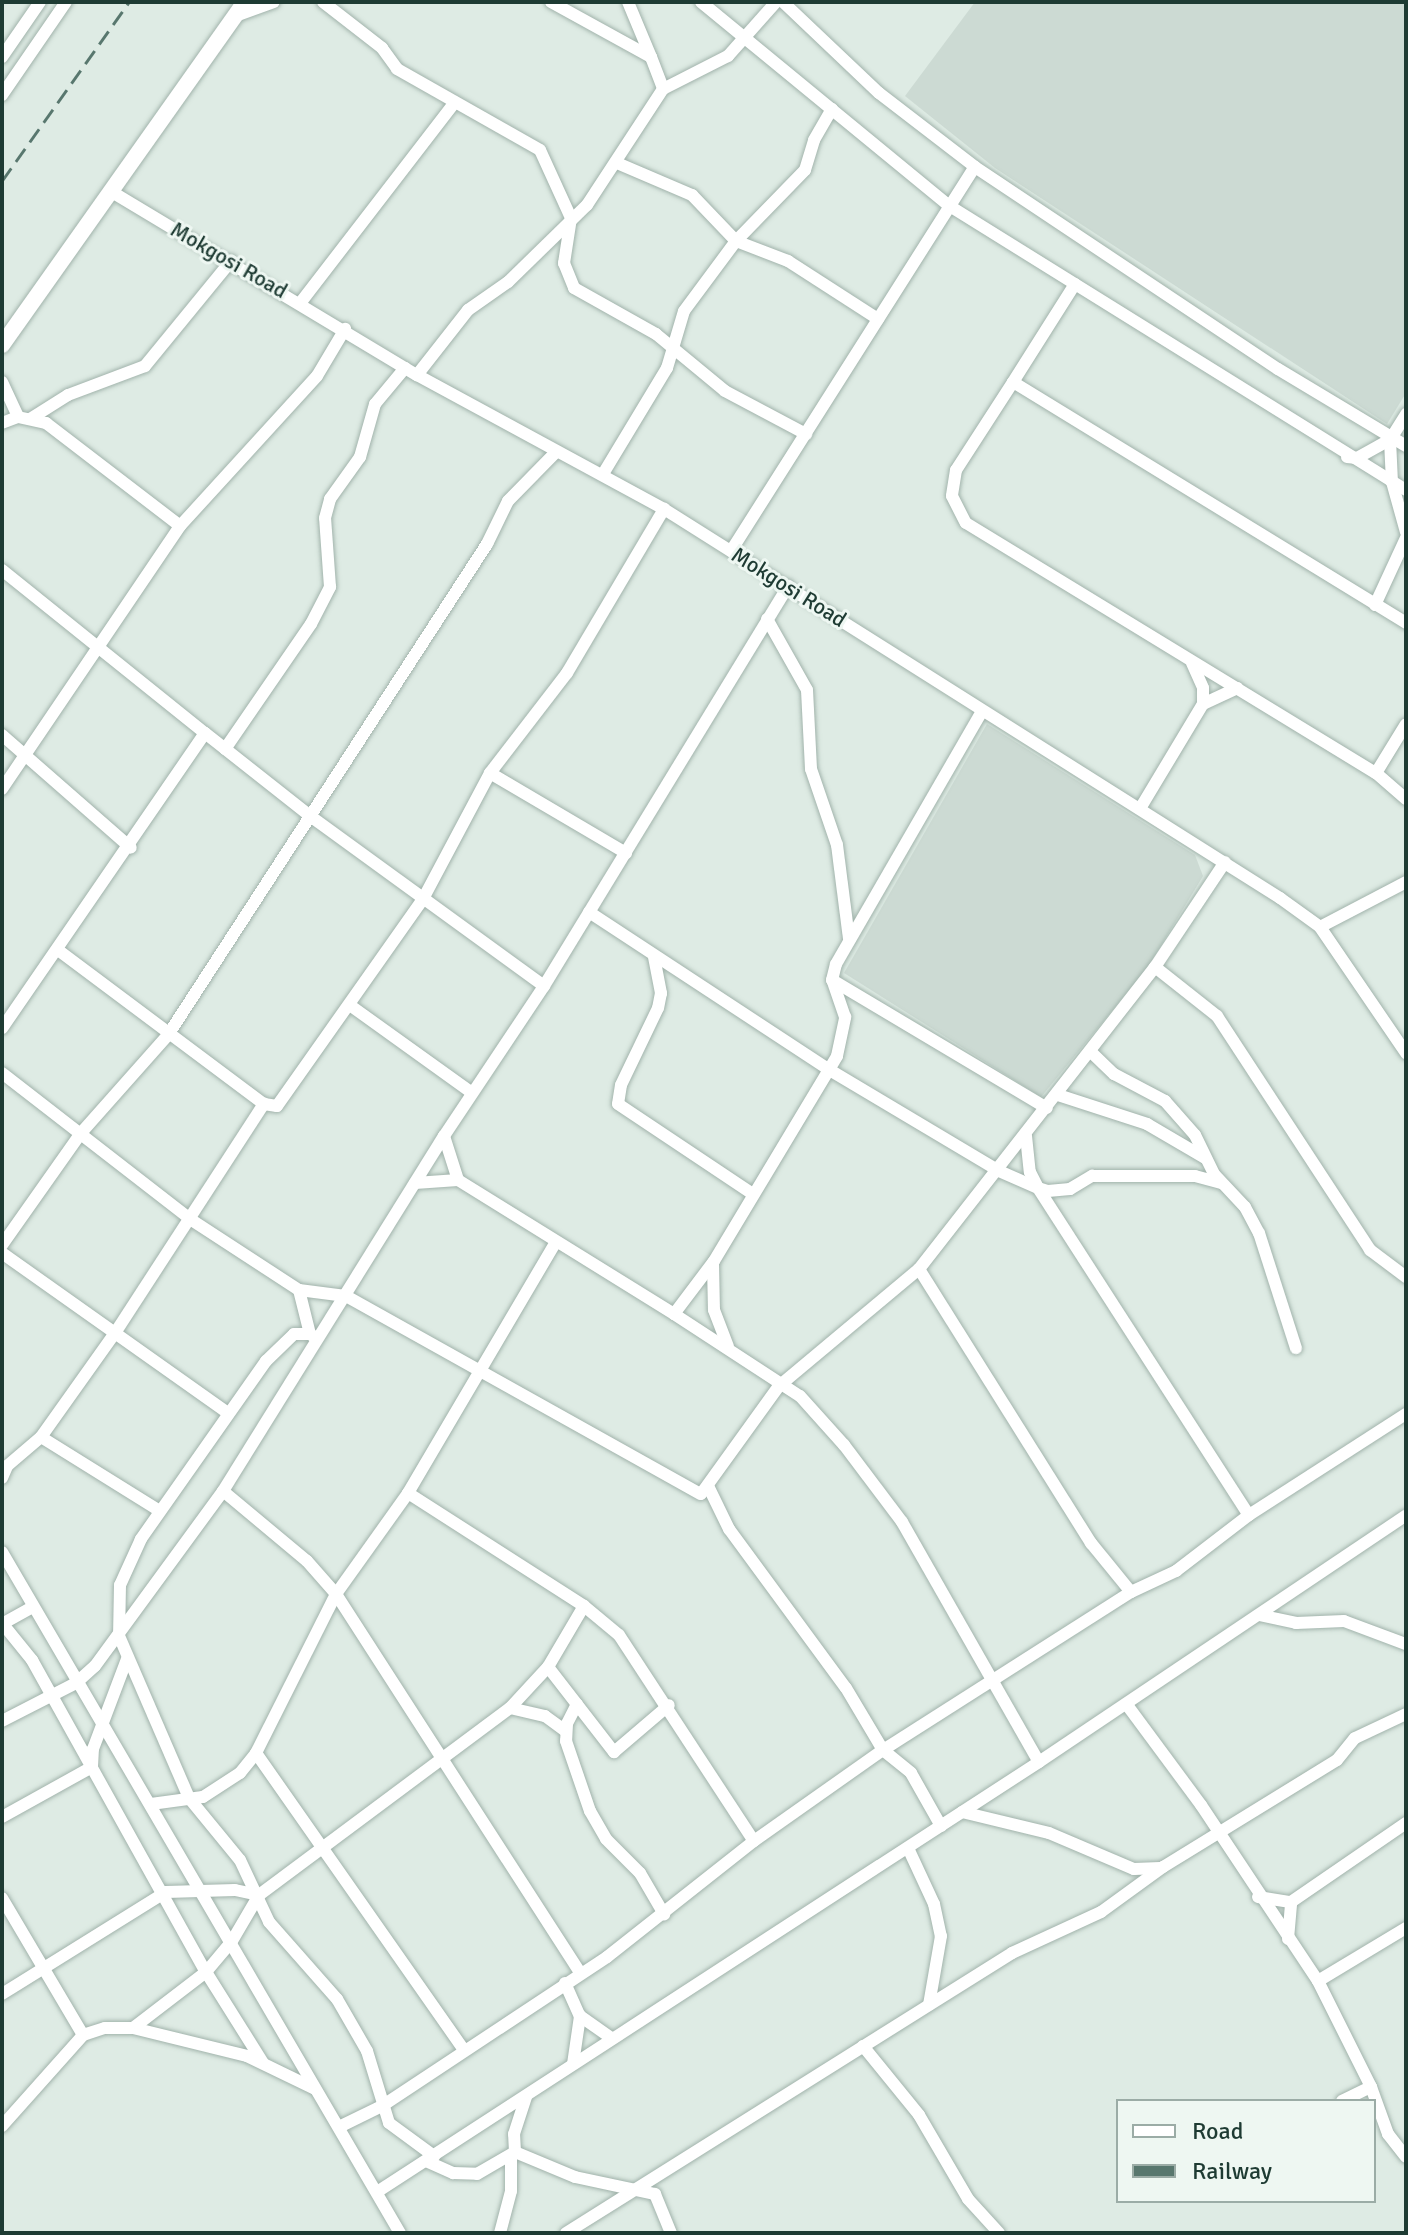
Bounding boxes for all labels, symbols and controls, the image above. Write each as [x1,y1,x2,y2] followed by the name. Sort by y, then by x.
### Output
[166,216,292,304] street label: Mokgosi Road
[727,541,851,633] street label: Mokgosi Road
[1116,2099,1376,2203] legend
[1192,2116,1243,2146] text: Road
[1192,2156,1272,2186] text: Railway

